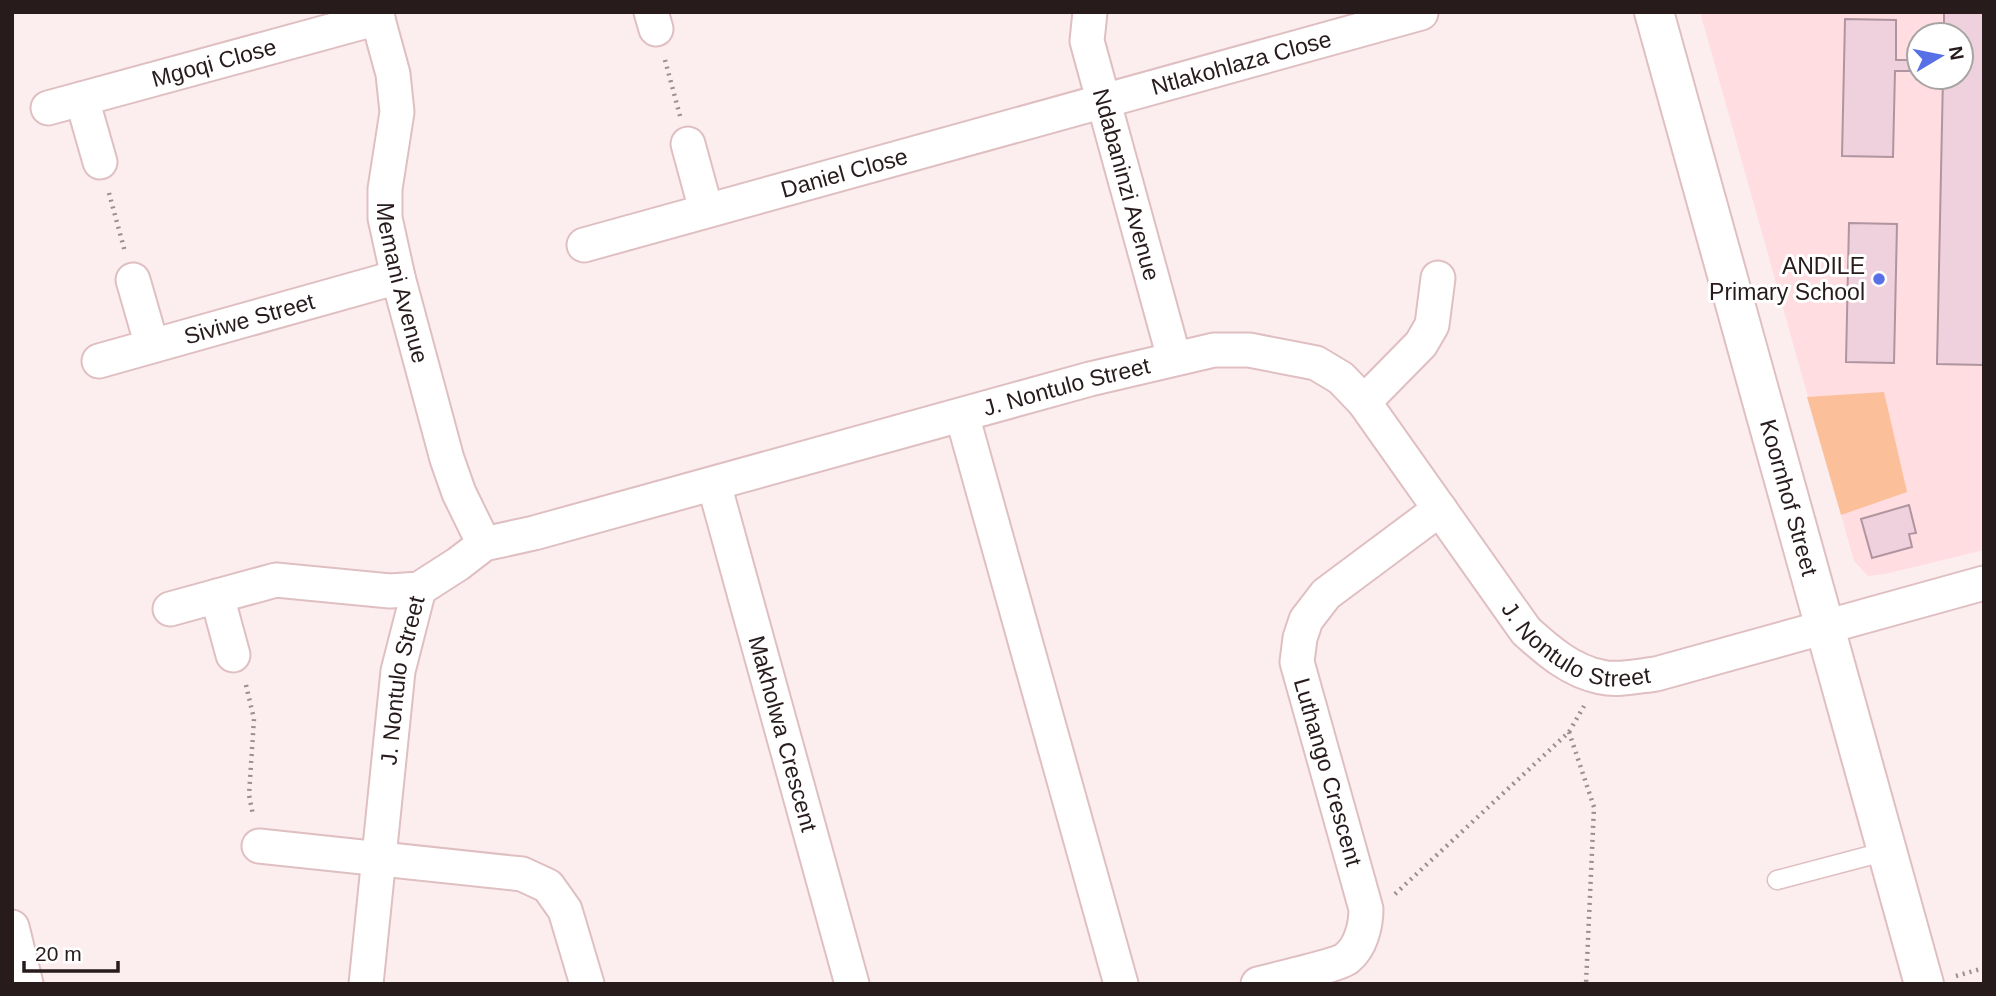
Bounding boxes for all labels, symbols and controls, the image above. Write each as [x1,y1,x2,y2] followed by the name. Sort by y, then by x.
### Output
[1905,21,1975,91] north arrow
[1148,26,1334,100] street label: Ntlakohlaza Close
[149,33,279,92] street label: Mgoqi Close
[1945,45,1968,62] text: N
[1088,86,1165,283] street label: Ndabaninzi Avenue
[778,143,911,203] street label: Daniel Close
[372,202,434,366] street label: Memani Avenue
[1709,253,1865,305] place label: ANDILE Primary School
[1871,271,1887,287] marker: ANDILE Primary School
[181,288,318,349] street label: Siviwe Street
[980,352,1153,421] street label: J. Nontulo Street
[1755,416,1823,579] street label: Koornhof Street
[375,593,430,766] street label: J. Nontulo Street
[1496,597,1653,692] street label: J. Nontulo Street
[743,633,822,835] street label: Makholwa Crescent
[1289,675,1367,870] street label: Luthango Crescent
[24,930,119,974] scale bar
[35,942,82,965] text: 20 m

